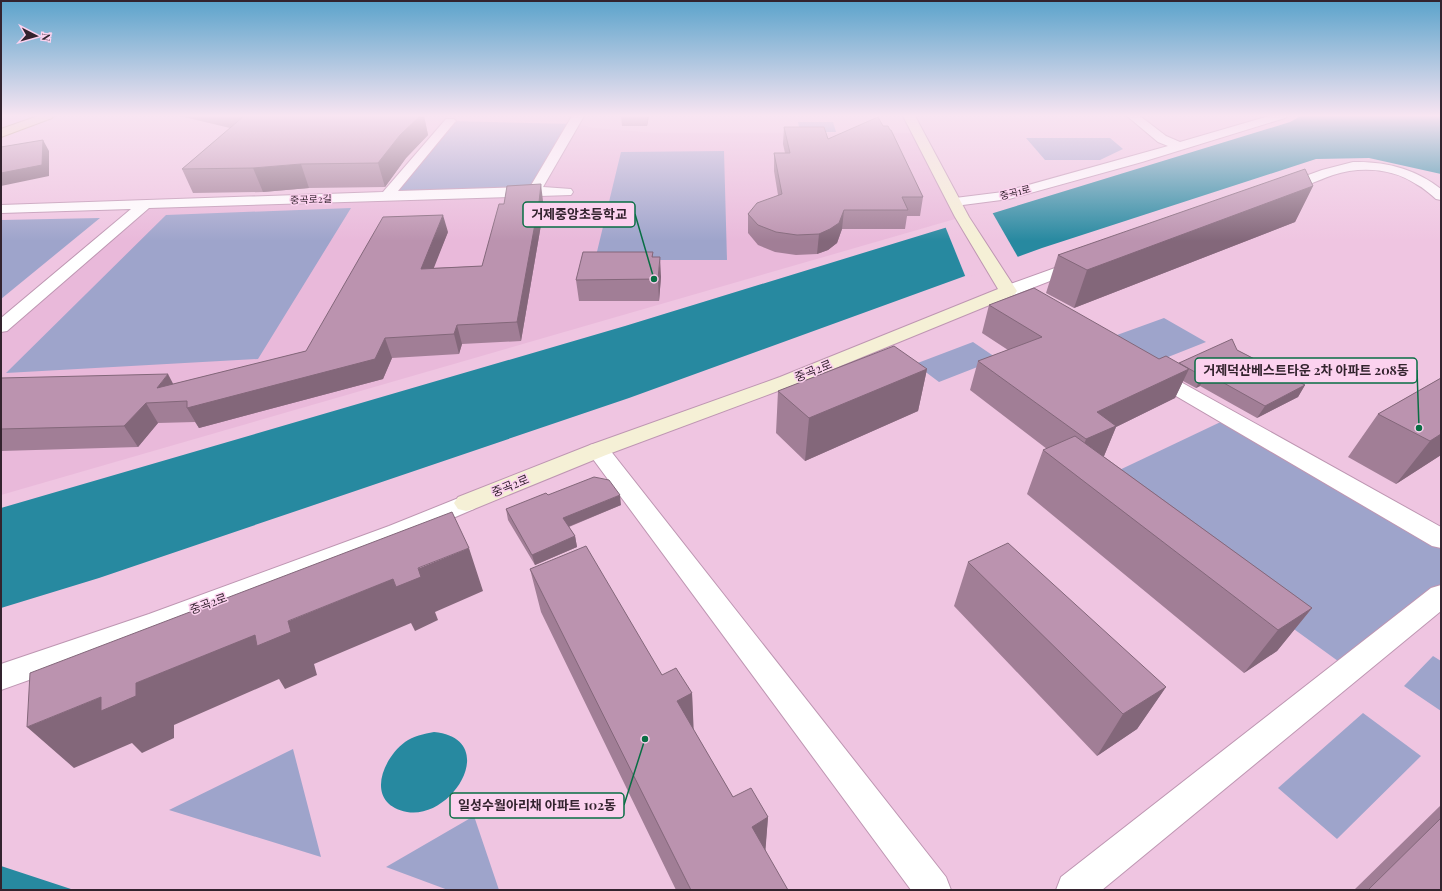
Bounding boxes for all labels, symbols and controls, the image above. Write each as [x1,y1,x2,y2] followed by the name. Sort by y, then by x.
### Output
[16,16,56,56] north arrow
[39,32,54,42] text: N
[998,181,1032,203] street label: 중곡1로
[290,191,332,207] street label: 중곡로2길
[523,202,635,227] callout: 거제중앙초등학교
[531,205,627,222] text: 거제중앙초등학교
[792,355,834,385] street label: 중곡2로
[1195,358,1417,383] callout: 거제덕산베스트타운 2차 아파트 208동
[1203,361,1409,378] text: 거제덕산베스트타운 2차 아파트 208동
[489,470,531,500] street label: 중곡2로
[187,589,229,617] street label: 중곡2로
[450,793,624,818] callout: 일성수월아리채 아파트 102동
[458,796,616,813] text: 일성수월아리채 아파트 102동

